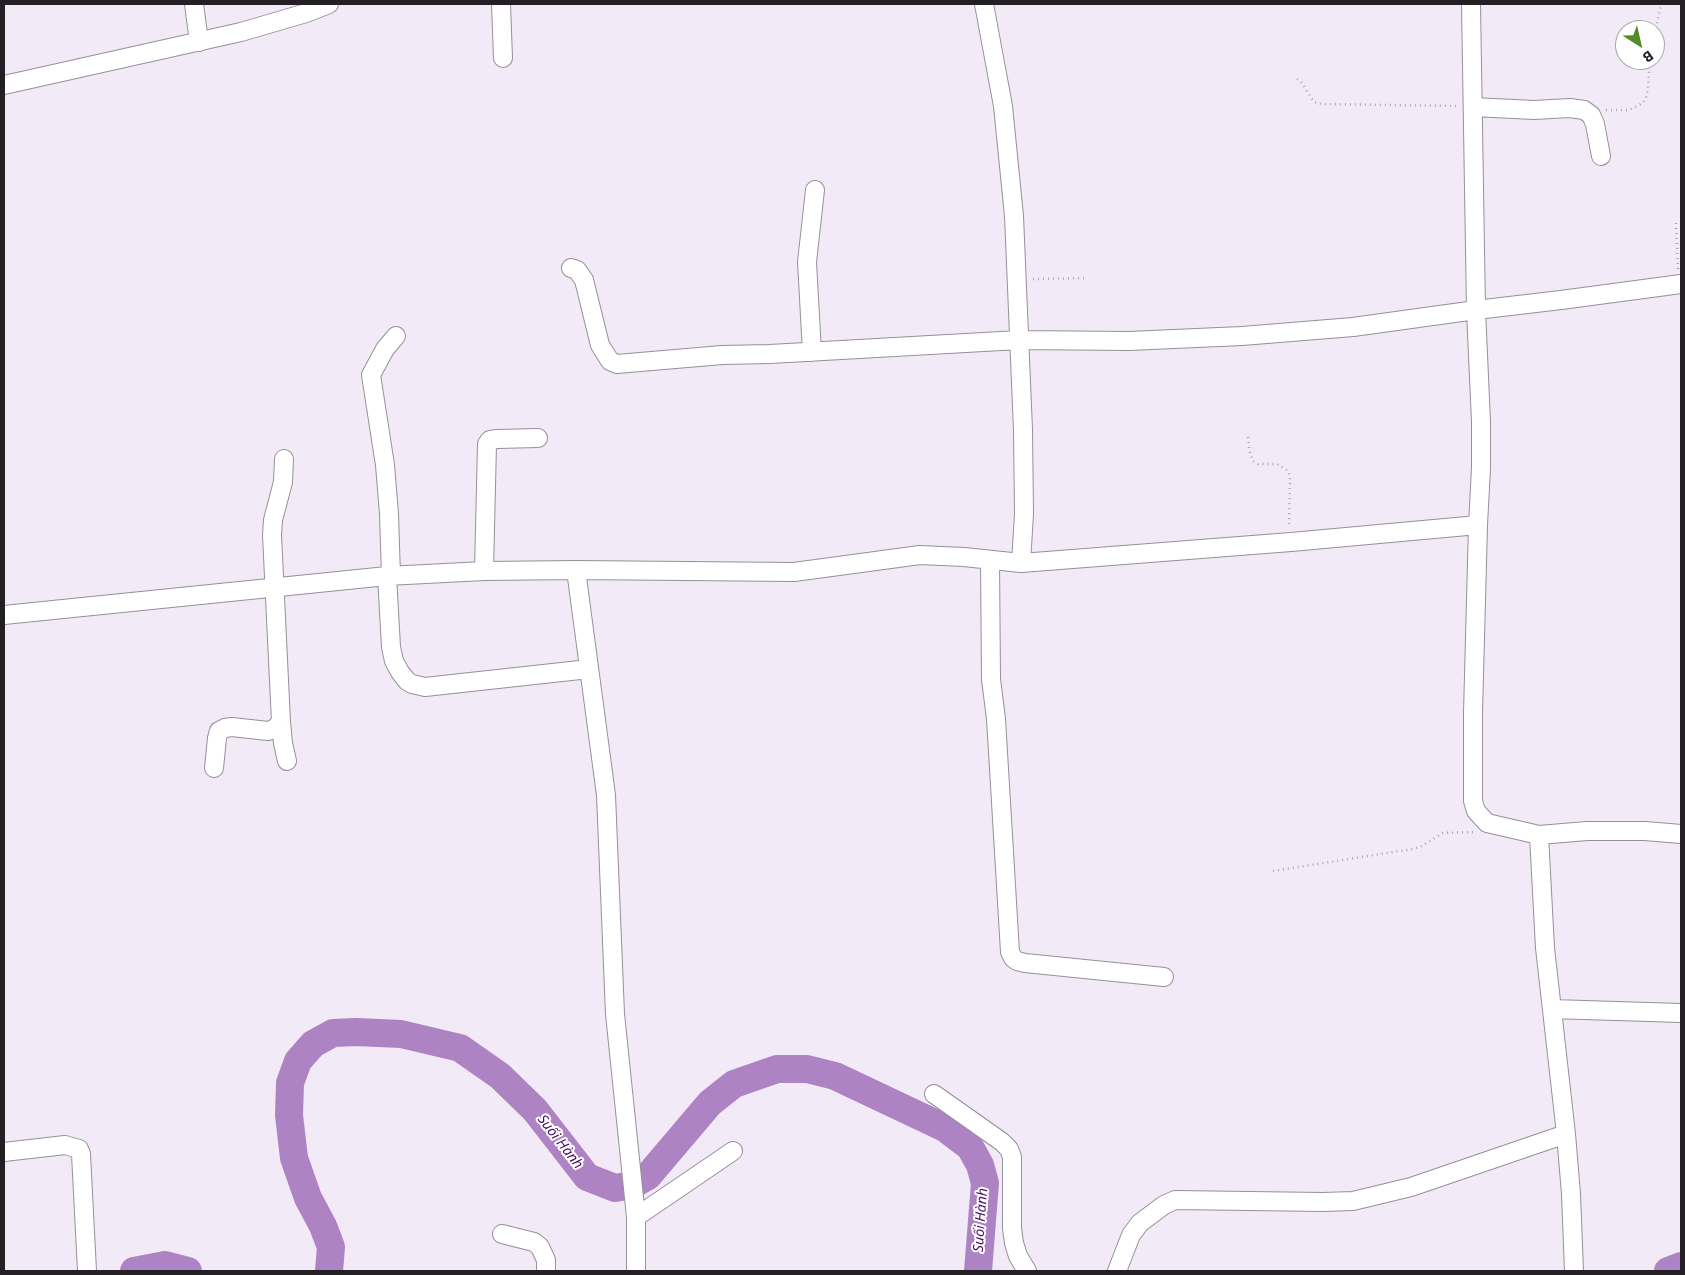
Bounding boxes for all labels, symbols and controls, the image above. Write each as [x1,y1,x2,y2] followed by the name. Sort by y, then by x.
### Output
[1615,20,1665,70] north arrow
[1639,46,1658,67] text: B
[534,1112,586,1172] water label: Suối Hành
[970,1187,992,1253] water label: Suối Hành

